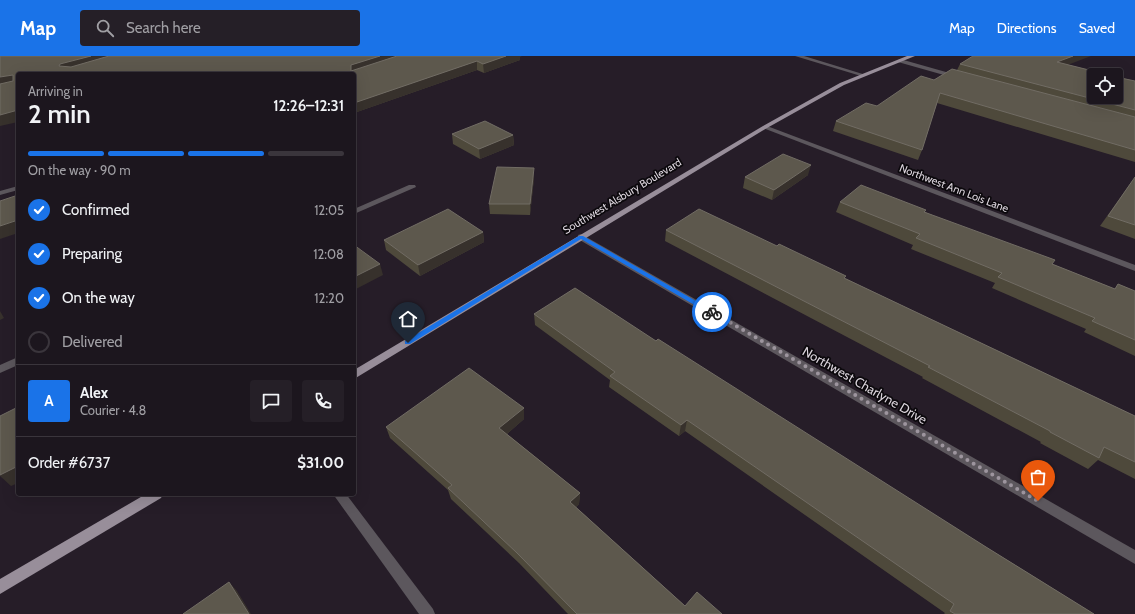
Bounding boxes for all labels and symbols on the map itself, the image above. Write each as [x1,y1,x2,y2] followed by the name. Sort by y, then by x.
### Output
[560,155,684,237] street label: Southwest Alsbury Boulevard
[897,161,1011,215] street label: Northwest Ann Lois Lane
[692,292,732,332] courier
[391,302,425,343] pin
[800,343,930,427] street label: Northwest Charlyne Drive
[1021,460,1055,501] pin

